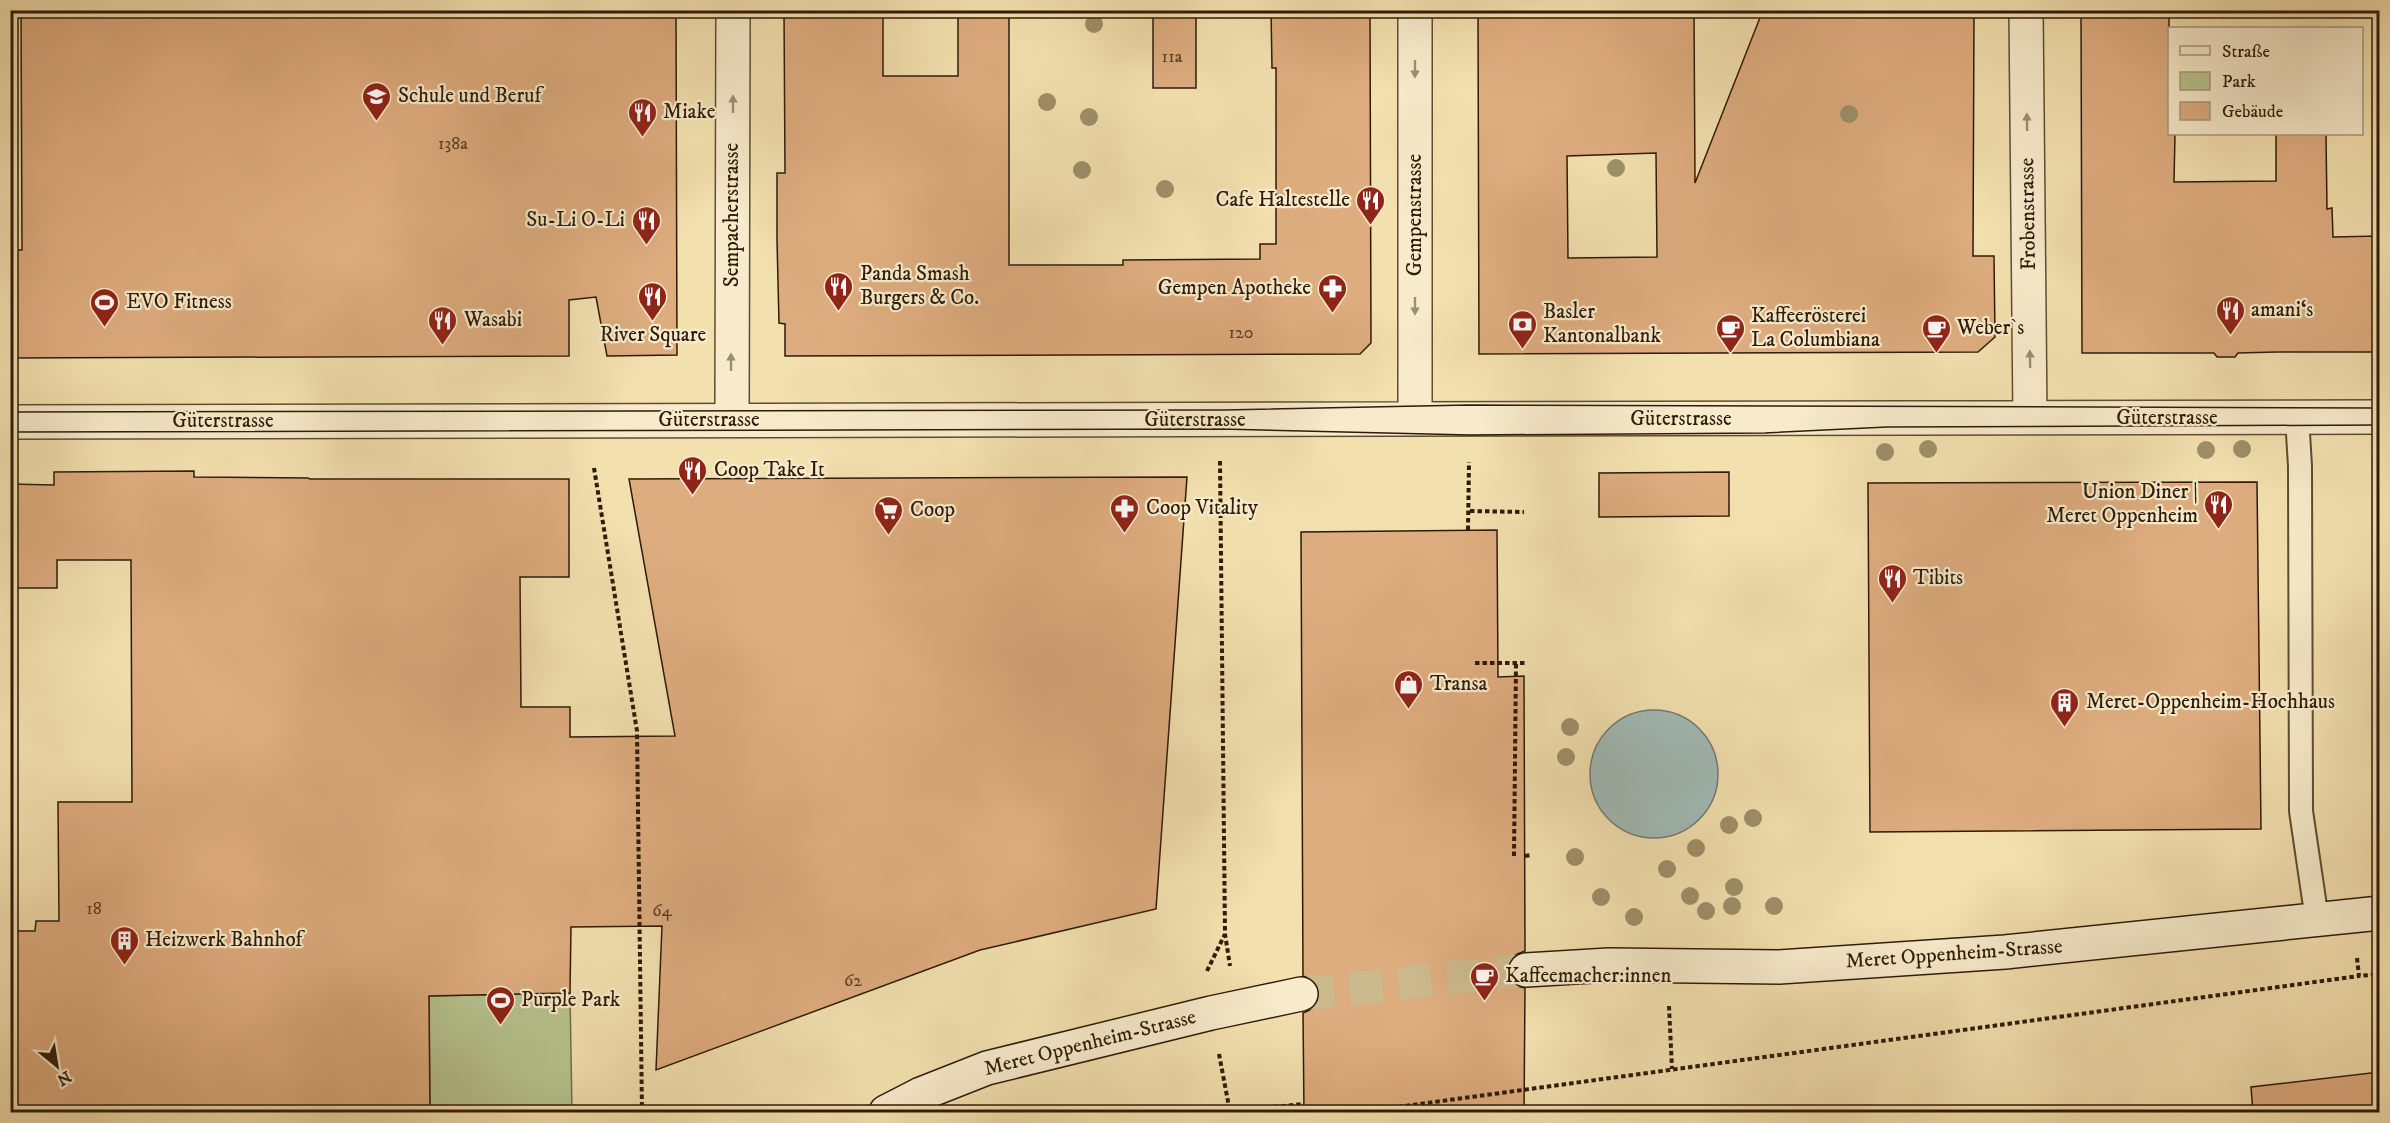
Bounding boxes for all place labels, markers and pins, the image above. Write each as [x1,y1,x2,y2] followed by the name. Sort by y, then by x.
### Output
[361,80,393,122] school or university icon: Schule und Beruf
[398,83,544,109] place label: Schule und Beruf
[626,96,658,138] restaurant icon: Miake
[663,99,716,125] place label: Miake
[1355,184,1387,226] restaurant icon: Cafe Haltestelle
[1215,187,1350,213] place label: Cafe Haltestelle
[630,204,662,246] restaurant icon: Su-Li O-Li
[526,207,625,233] place label: Su-Li O-Li
[860,261,979,311] place label: Panda Smash Burgers & Co.
[823,270,855,312] restaurant icon: Panda Smash Burgers & Co.
[1316,272,1348,314] pharmacy icon: Gempen Apotheke
[1158,275,1311,301] place label: Gempen Apotheke
[637,280,669,322] restaurant icon: River Square
[89,286,121,328] sports icon: EVO Fitness
[126,289,232,315] place label: EVO Fitness
[2214,294,2246,336] restaurant icon: amani‘s
[2251,297,2313,323] place label: amani‘s
[1543,299,1661,349] place label: Basler Kantonalbank
[1751,303,1880,353] place label: Kaffeerösterei La Columbiana
[427,304,459,346] restaurant icon: Wasabi
[463,307,522,333] place label: Wasabi
[1506,308,1538,350] bank icon: Basler Kantonalbank
[1714,312,1746,354] cafe icon: Kaffeerösterei La Columbiana
[1920,312,1952,354] cafe icon: Weberˋs
[1956,315,2024,341] place label: Weberˋs
[600,322,707,348] place label: River Square
[677,454,709,496] restaurant icon: Coop Take It
[714,457,825,483] place label: Coop Take It
[2046,479,2198,529] place label: Union Diner | Meret Oppenheim
[2203,488,2235,530] restaurant icon: Union Diner | Meret Oppenheim
[1109,492,1141,534] pharmacy icon: Coop Vitality
[873,494,905,536] supermarket icon: Coop
[1146,495,1259,521] place label: Coop Vitality
[910,497,955,523] place label: Coop
[1876,562,1908,604] restaurant icon: Tibits
[1913,565,1963,591] place label: Tibits
[1393,668,1425,710] shop icon: Transa
[1430,671,1487,697] place label: Transa
[2049,686,2081,728] building icon: Meret-Oppenheim-Hochhaus
[2086,689,2335,715] place label: Meret-Oppenheim-Hochhaus
[108,924,140,966] building icon: Heizwerk Bahnhof
[145,927,306,953] place label: Heizwerk Bahnhof
[1468,960,1500,1002] cafe icon: Kaffeemacher:innen
[1505,963,1671,989] place label: Kaffeemacher:innen
[484,984,516,1026] sports icon: Purple Park
[521,987,621,1013] place label: Purple Park

